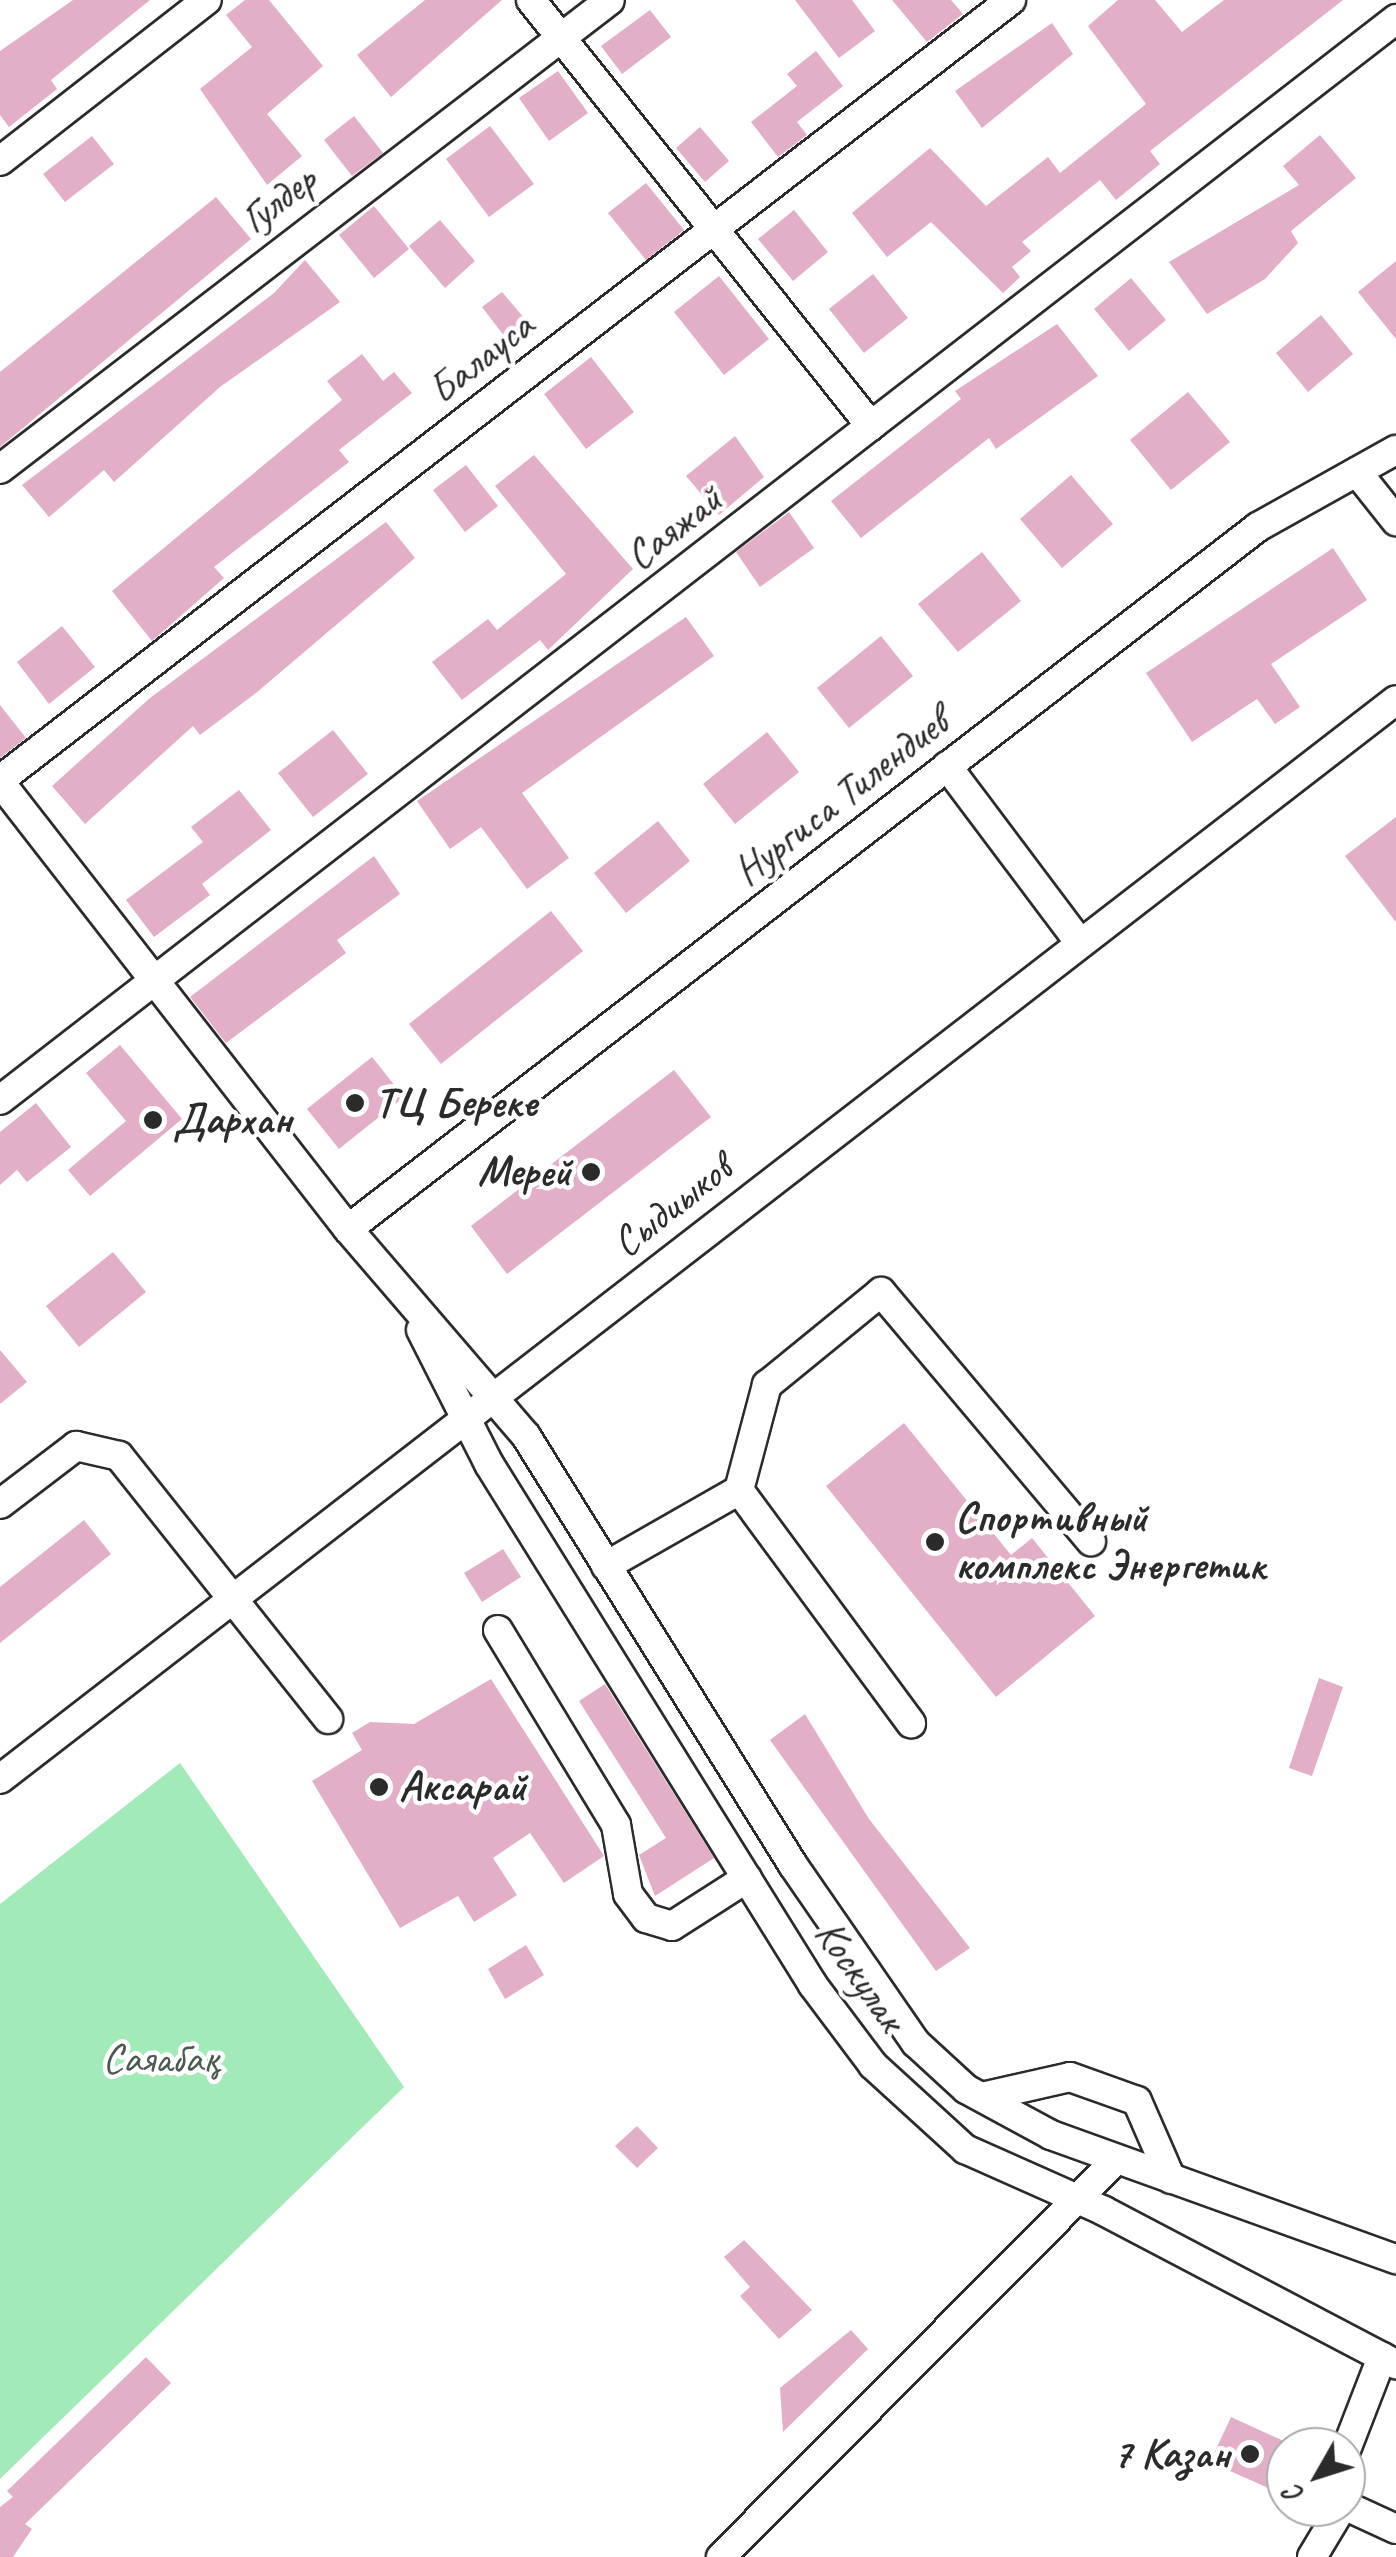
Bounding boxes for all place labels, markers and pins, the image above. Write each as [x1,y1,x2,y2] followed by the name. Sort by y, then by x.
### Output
[375,1078,535,1128] place label: ТЦ Береке
[344,1092,366,1114] marker: ТЦ Береке
[173,1095,292,1145] place label: Дархан
[142,1109,164,1131] marker: Дархан
[478,1147,571,1197] place label: Мерей
[580,1161,602,1183] marker: Мерей
[955,1493,1261,1592] place label: Спортивный комплекс Энергетик
[924,1531,946,1553] marker: Спортивный комплекс Энергетик
[399,1762,526,1812] place label: Аксарай
[368,1776,390,1798] marker: Аксарай
[1112,2429,1230,2479] place label: 7 Казан
[1239,2443,1261,2465] marker: 7 Казан

